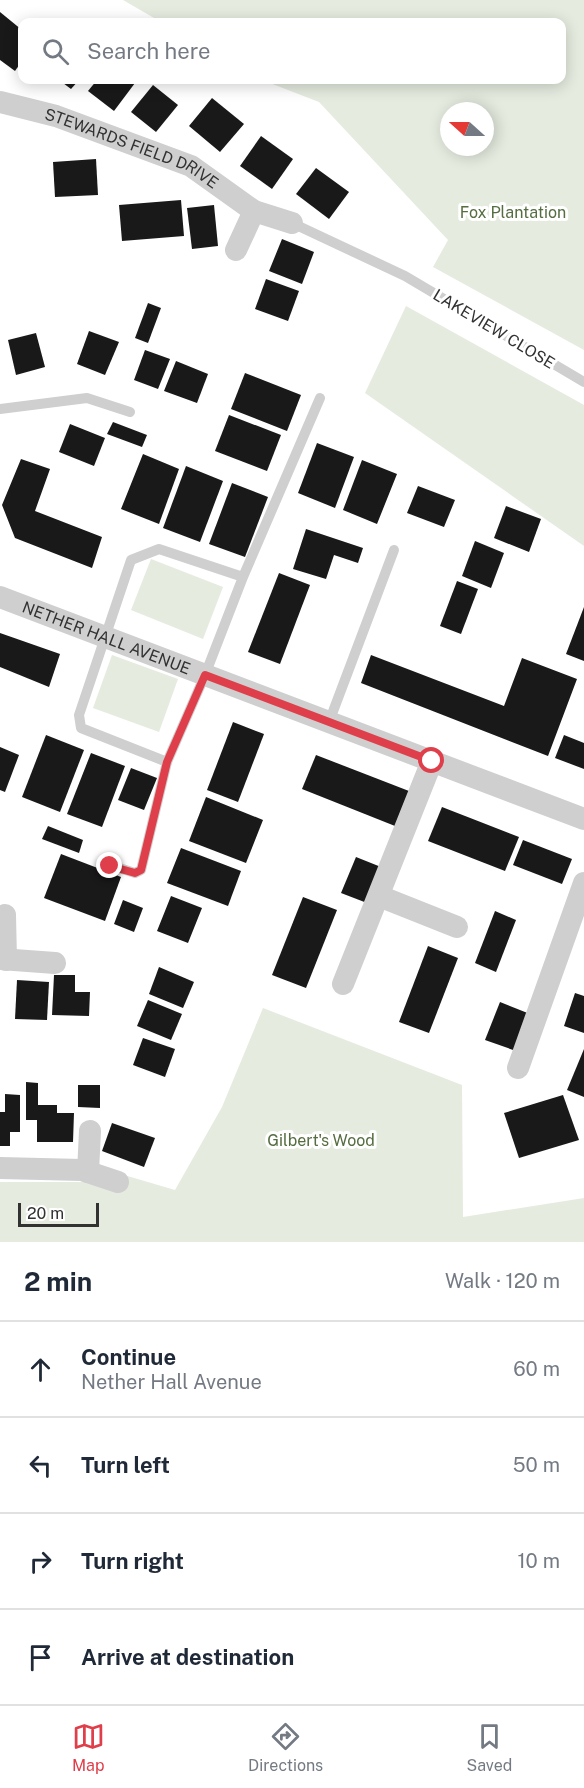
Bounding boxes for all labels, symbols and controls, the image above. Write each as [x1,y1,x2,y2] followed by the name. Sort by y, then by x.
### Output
[18,18,566,84] search box
[39,35,72,68] icon: search
[87,38,211,64] text: Search here
[440,102,494,156] north arrow
[43,104,222,192] street label: STEWARDS FIELD DRIVE
[460,203,566,222] park label: Fox Plantation
[430,285,558,373] street label: LAKEVIEW CLOSE
[20,597,193,678] street label: NETHER HALL AVENUE
[418,747,444,773] route start
[96,852,122,878] route end
[267,1131,375,1150] park label: Gilbert's Wood
[18,1200,99,1228] scale bar
[27,1204,64,1223] text: 20 m
[24,1266,92,1297] text: 2 min
[445,1269,560,1293] text: Walk · 120 m
[81,1344,176,1370] text: Continue
[24,1353,57,1386] icon: ahead
[513,1357,560,1381] text: 60 m
[81,1370,262,1394] text: Nether Hall Avenue
[24,1449,57,1482] icon: left
[81,1452,170,1478] text: Turn left
[513,1453,560,1477] text: 50 m
[24,1545,57,1578] icon: right
[81,1548,184,1574] text: Turn right
[517,1549,560,1573] text: 10 m
[24,1641,57,1674] icon: arrive
[81,1644,294,1670] text: Arrive at destination
[72,1720,105,1775] tab: Map
[248,1720,323,1775] tab: Directions
[467,1720,512,1775] tab: Saved

